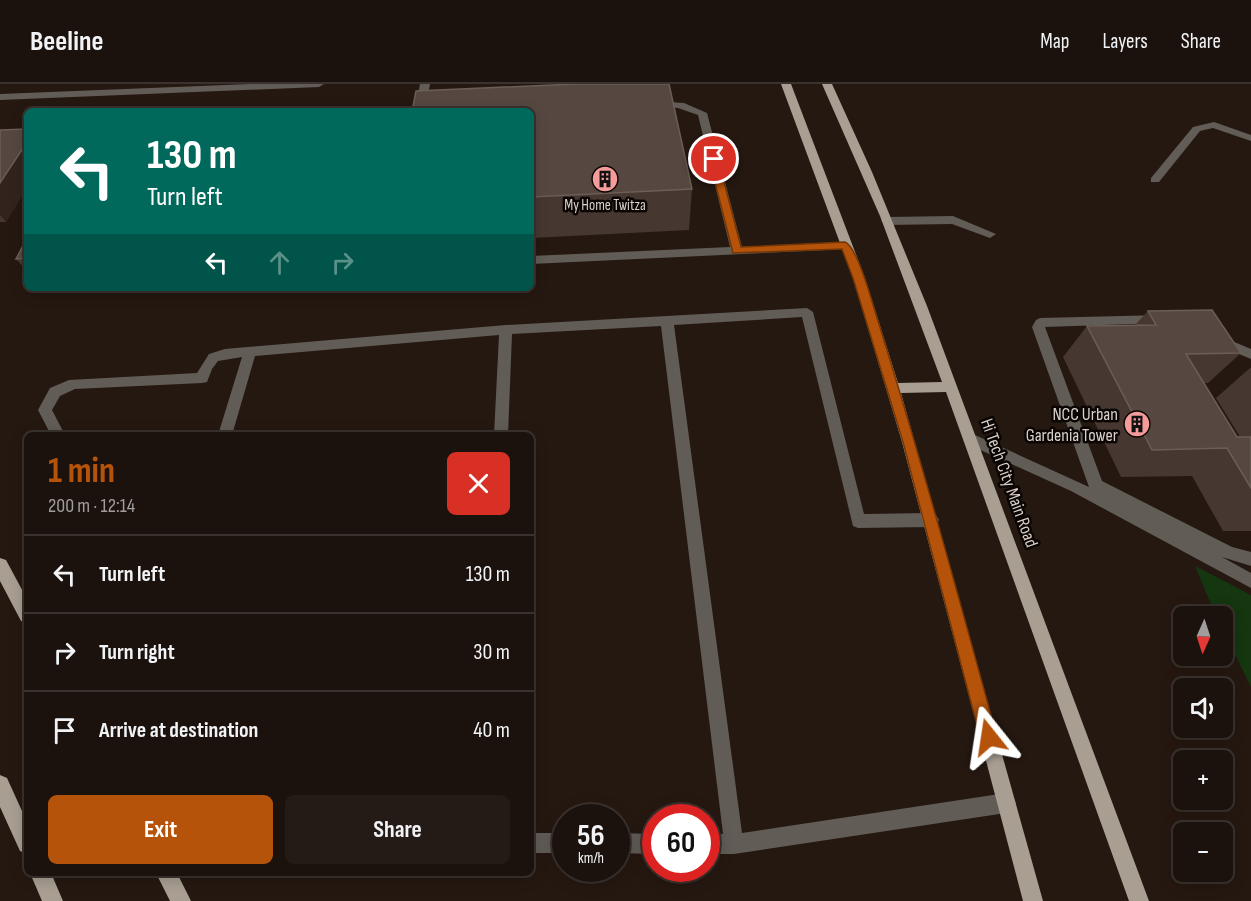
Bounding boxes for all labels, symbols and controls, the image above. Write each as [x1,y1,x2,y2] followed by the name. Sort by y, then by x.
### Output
[30,25,103,58] text: Beeline
[1040,29,1069,54] text: Map
[1102,29,1148,54] text: Layers
[1181,29,1221,54] text: Share
[147,130,237,181] text: 130 m
[48,132,126,210] icon: left
[688,133,739,184] pin
[697,142,730,175] icon: arrive
[590,164,620,194] building icon: My Home Twitza
[147,181,223,213] text: Turn left
[564,196,646,215] place label: My Home Twitza
[200,246,233,279] icon: left
[263,246,296,279] icon: ahead
[326,246,359,279] icon: right
[1026,404,1118,446] place label: NCC Urban Gardenia Tower
[1122,409,1152,439] building icon: NCC Urban Gardenia Tower
[976,416,1042,550] street label: Hi Tech City Main Road
[48,450,115,493] text: 1 min
[447,452,510,515] button: close
[48,494,135,518] text: 200 m · 12:14
[48,558,81,591] icon: left
[99,561,165,588] text: Turn left
[466,561,510,588] text: 130 m
[1173,606,1233,666] north arrow
[1173,606,1233,882] map controls
[48,636,81,669] icon: right
[99,639,175,666] text: Turn right
[473,639,510,666] text: 30 m
[1173,678,1233,738] button: sound
[957,705,1021,769] position arrow
[48,714,81,747] icon: arrive
[99,717,258,744] text: Arrive at destination
[473,717,510,744] text: 40 m
[1173,750,1233,810] button: +
[48,795,273,864] button: Exit
[285,795,510,864] button: Share
[642,804,720,882] speed limit sign: 60
[577,818,605,854] text: 56
[1173,822,1233,882] button: −
[578,849,604,868] text: km/h

